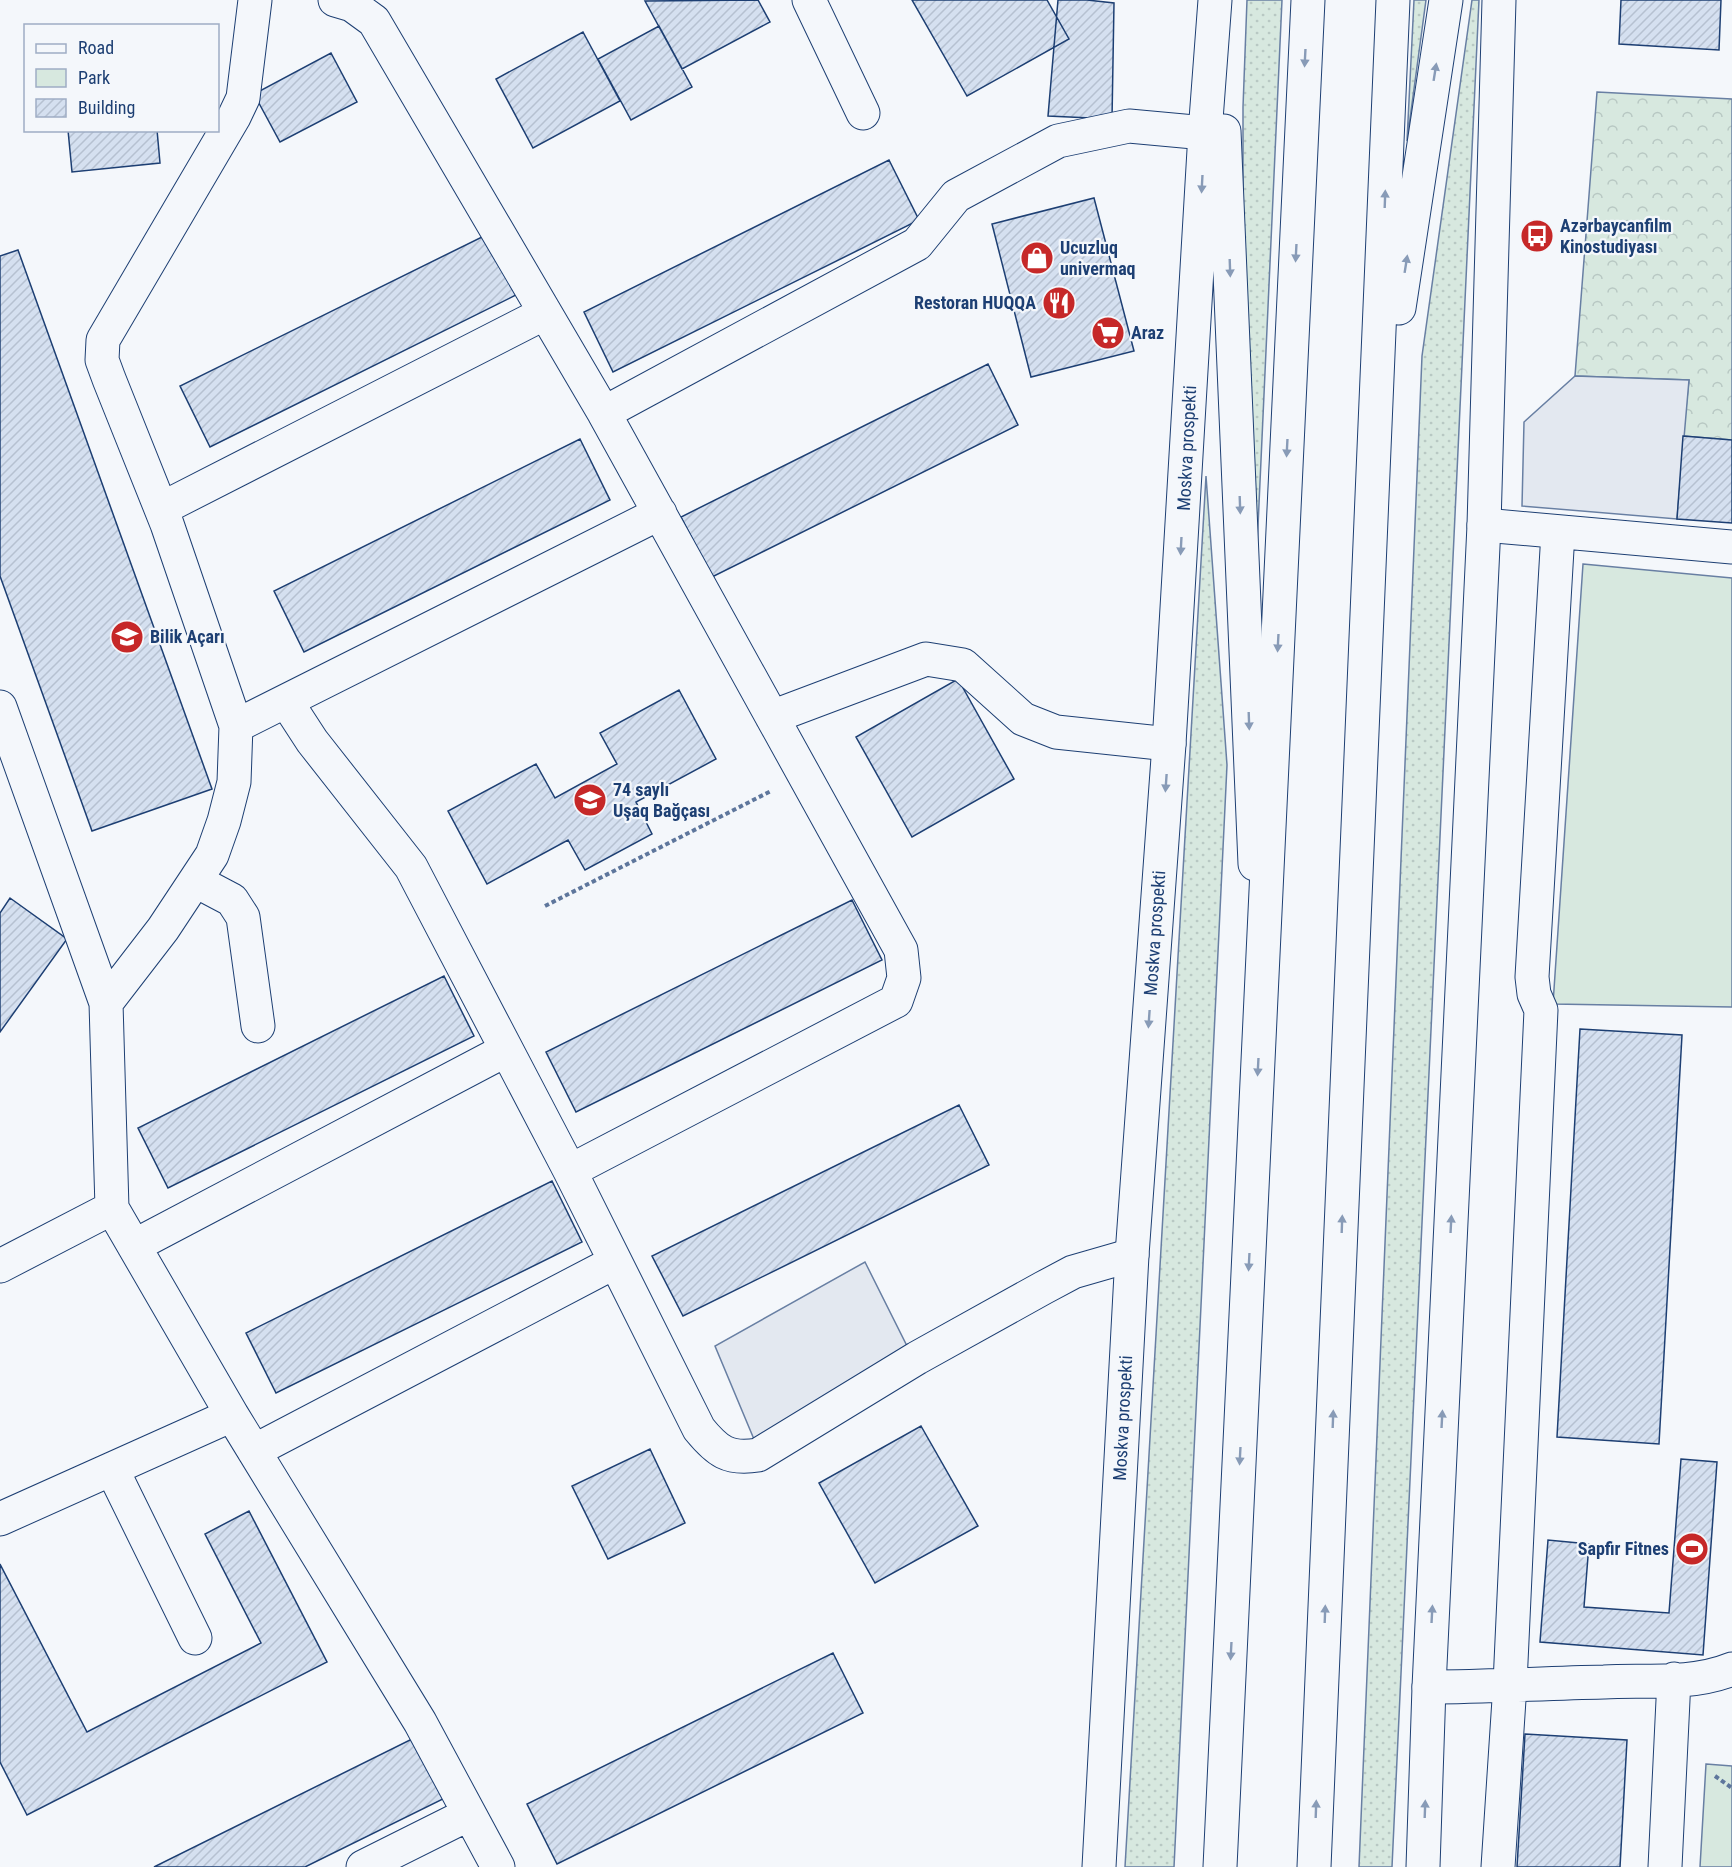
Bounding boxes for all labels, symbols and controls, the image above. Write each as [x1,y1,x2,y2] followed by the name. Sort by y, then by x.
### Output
[24,24,219,132] legend
[78,37,114,58] text: Road
[1300,49,1309,68] one-way arrow
[1431,62,1440,81] one-way arrow
[78,67,110,88] text: Park
[78,97,135,118] text: Building
[1198,175,1207,194] one-way arrow
[1381,190,1390,209] one-way arrow
[1560,215,1672,257] place label: Azərbaycanfilm Kinostudiyası
[1519,218,1555,254] bus stop icon: Azərbaycanfilm Kinostudiyası
[1060,237,1136,279] place label: Ucuzluq univermaq
[1019,240,1055,276] shop icon: Ucuzluq univermaq
[1291,244,1300,263] one-way arrow
[1401,255,1410,274] one-way arrow
[1225,259,1234,278] one-way arrow
[1041,285,1077,321] restaurant icon: Restoran HUQQA
[914,292,1036,313] place label: Restoran HUQQA
[1090,315,1126,351] supermarket icon: Araz
[1131,322,1164,343] place label: Araz
[1173,385,1200,511] street label: Moskva prospekti
[1282,439,1291,458] one-way arrow
[1235,496,1244,515] one-way arrow
[1176,537,1185,556] one-way arrow
[109,619,145,655] school or university icon: Bilik Açarı
[150,626,225,647] place label: Bilik Açarı
[1273,633,1282,652] one-way arrow
[1244,711,1253,730] one-way arrow
[1161,773,1171,792] one-way arrow
[613,779,710,821] place label: 74 saylı Uşaq Bağçası
[572,782,608,818] school or university icon: 74 saylı Uşaq Bağçası
[1140,870,1169,996] street label: Moskva prospekti
[1144,1010,1154,1029] one-way arrow
[1253,1057,1262,1076] one-way arrow
[1337,1215,1346,1234] one-way arrow
[1447,1215,1456,1234] one-way arrow
[1244,1252,1253,1271] one-way arrow
[1109,1355,1136,1481] street label: Moskva prospekti
[1329,1409,1338,1428] one-way arrow
[1437,1409,1446,1428] one-way arrow
[1235,1447,1244,1466] one-way arrow
[1674,1531,1710,1567] sports icon: Sapfir Fitnes
[1578,1538,1669,1559] place label: Sapfir Fitnes
[1320,1604,1330,1623] one-way arrow
[1428,1604,1437,1623] one-way arrow
[1226,1642,1235,1661] one-way arrow
[1312,1799,1321,1818] one-way arrow
[1420,1799,1429,1818] one-way arrow

